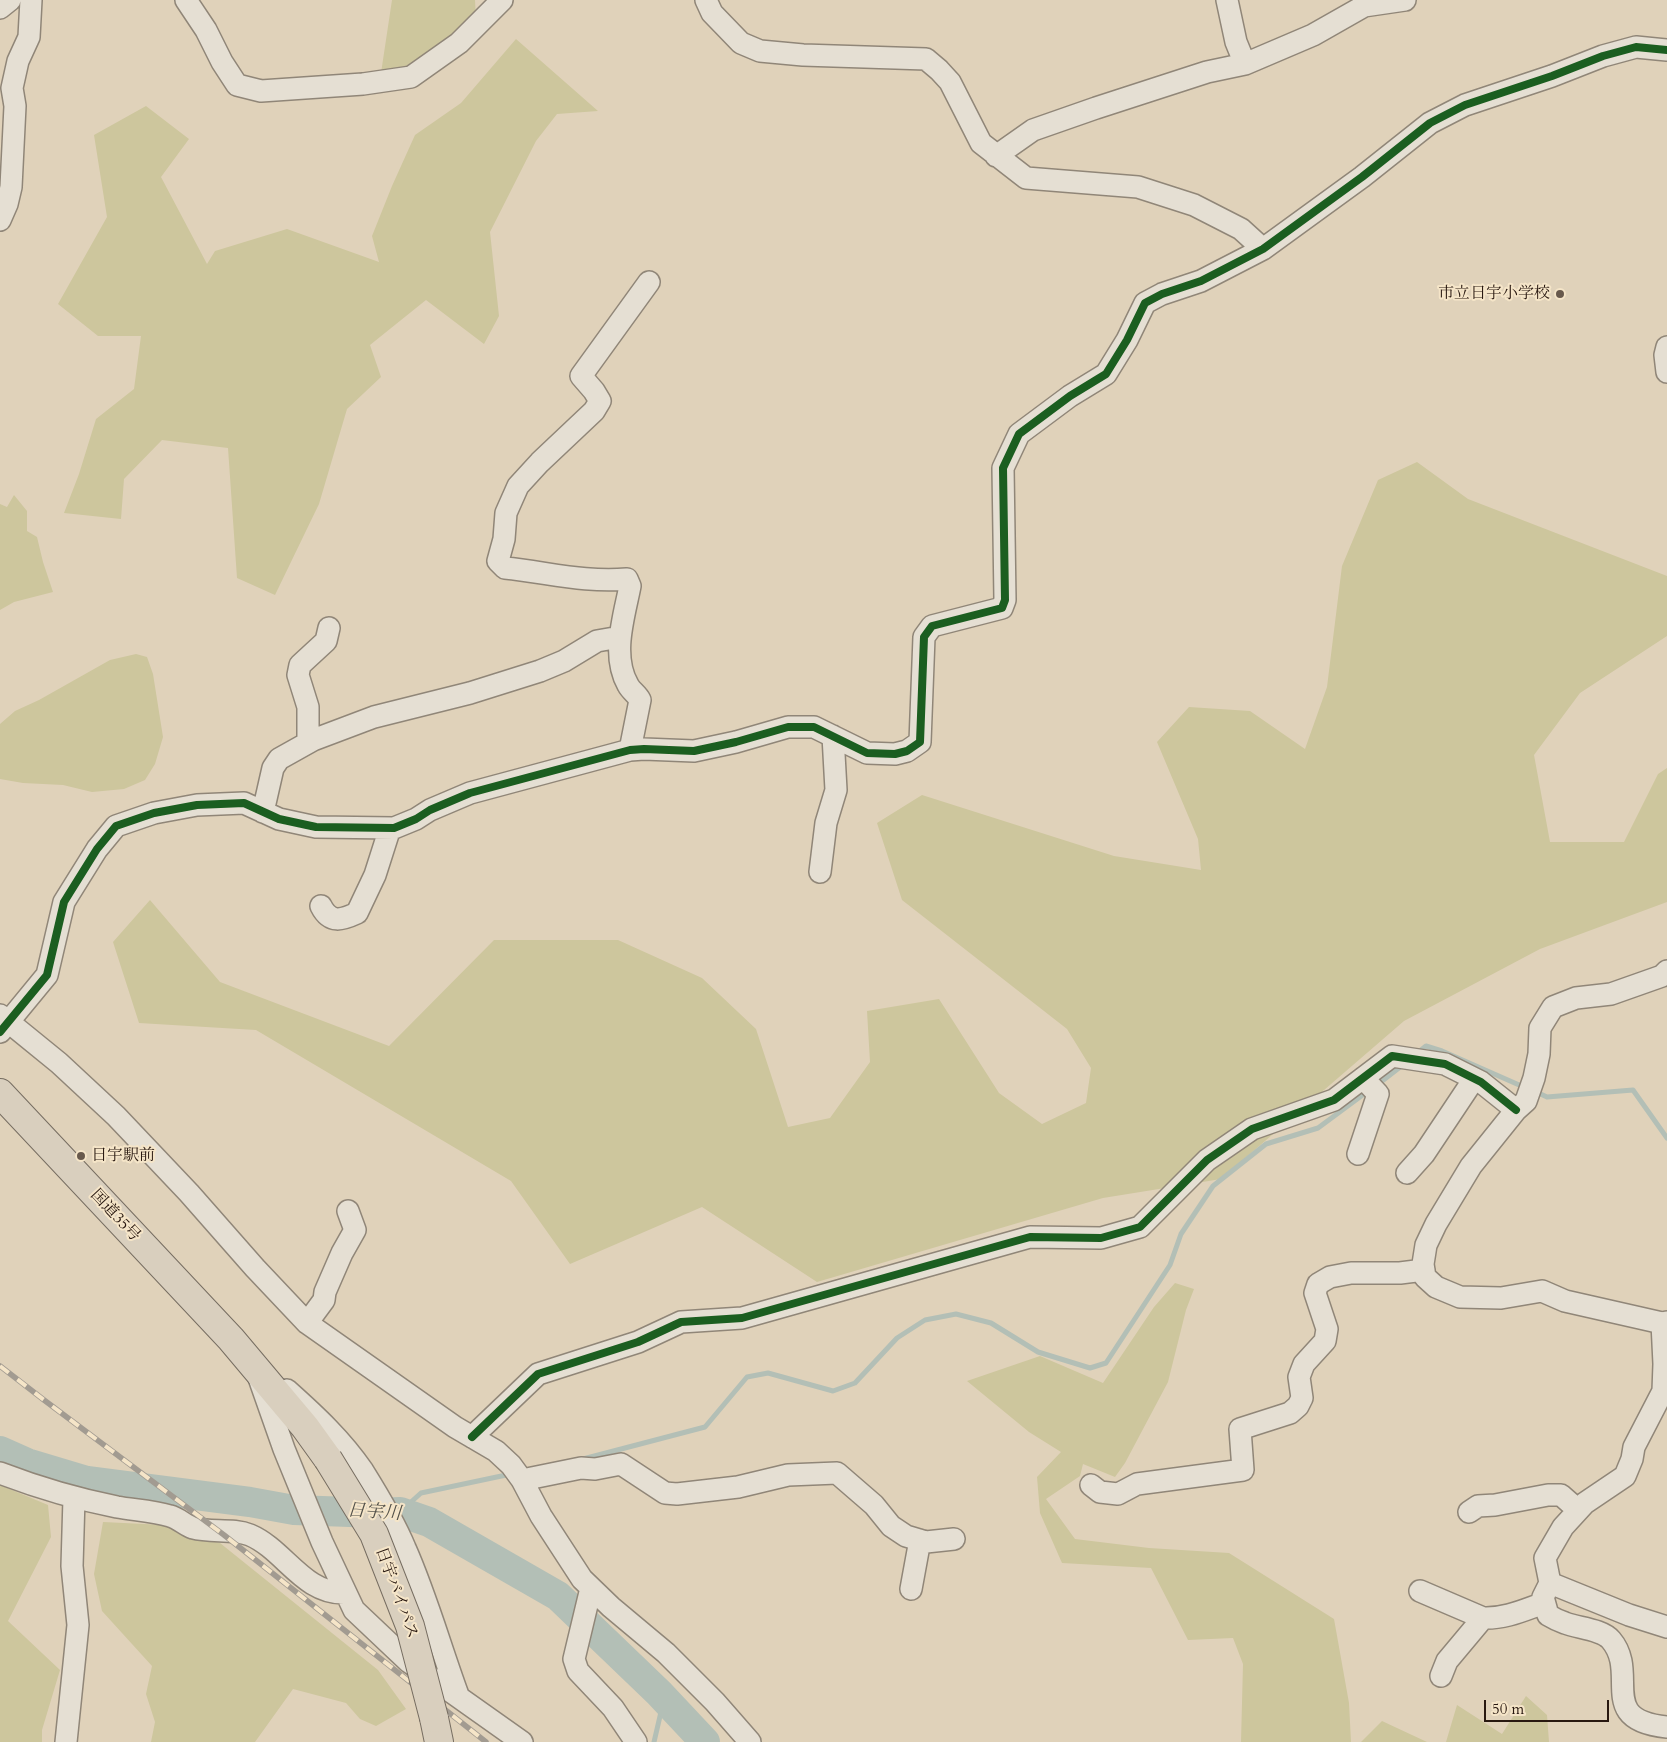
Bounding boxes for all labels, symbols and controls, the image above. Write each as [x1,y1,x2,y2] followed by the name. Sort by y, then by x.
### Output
[1438,284,1550,304] place label: 市立日宇小学校
[1554,288,1566,300] marker: 市立日宇小学校
[91,1146,155,1166] place label: 日宇駅前
[75,1150,87,1162] marker: 日宇駅前
[86,1186,144,1246] street label: 国道35号
[346,1500,402,1526] water label: 日宇川
[371,1545,421,1641] street label: 日宇バイパス
[1487,1690,1612,1722] scale bar
[1492,1699,1524,1719] text: 50 m

